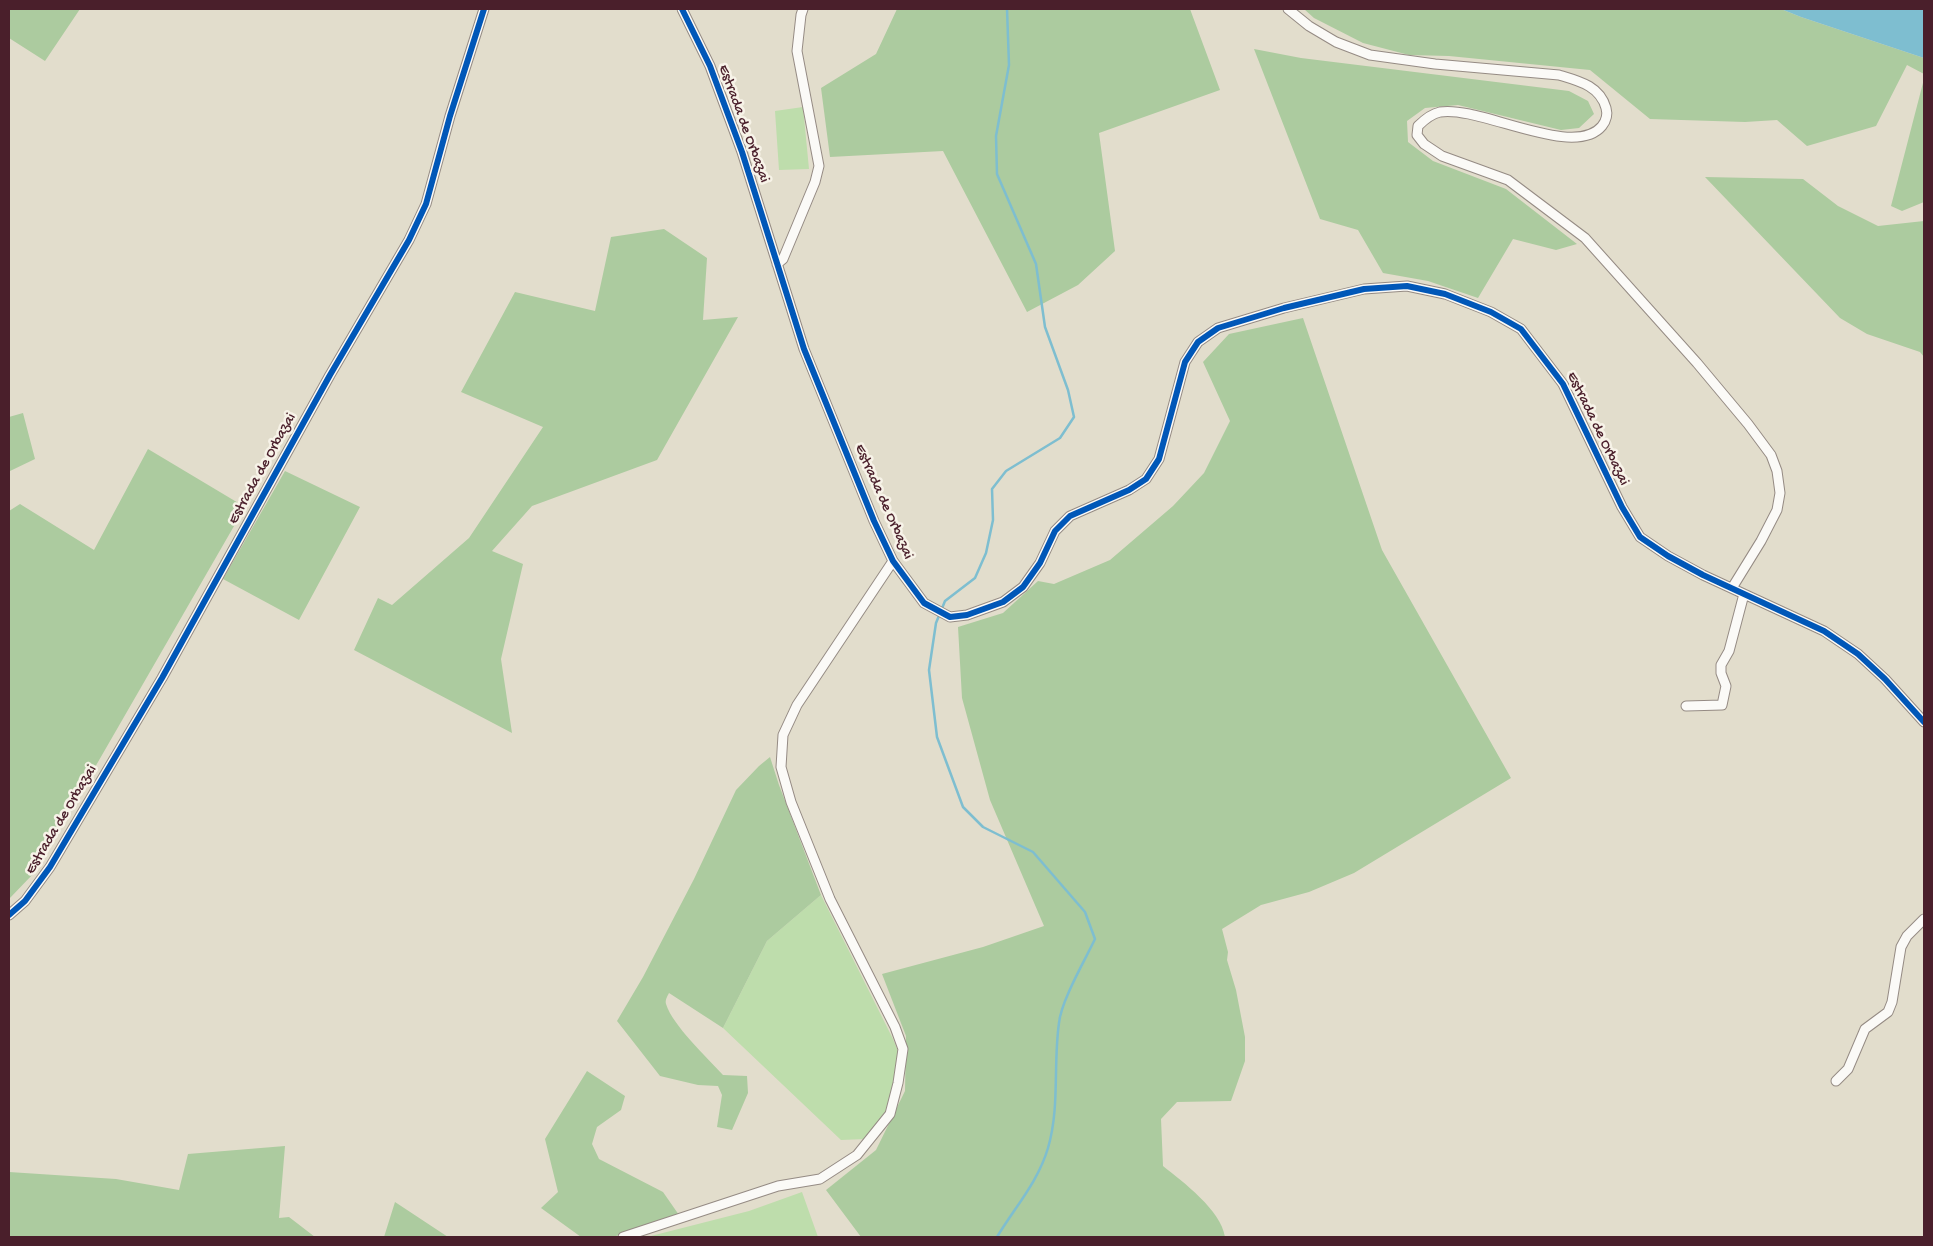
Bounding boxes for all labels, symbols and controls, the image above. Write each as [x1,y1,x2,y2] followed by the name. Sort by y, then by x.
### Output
[713,63,773,185] street label: Estrada de Orbazai
[1562,369,1632,489] street label: Estrada de Orbazai
[225,410,301,528] street label: Estrada de Orbazai
[850,442,916,562] street label: Estrada de Orbazai
[22,762,102,878] street label: Estrada de Orbazai

